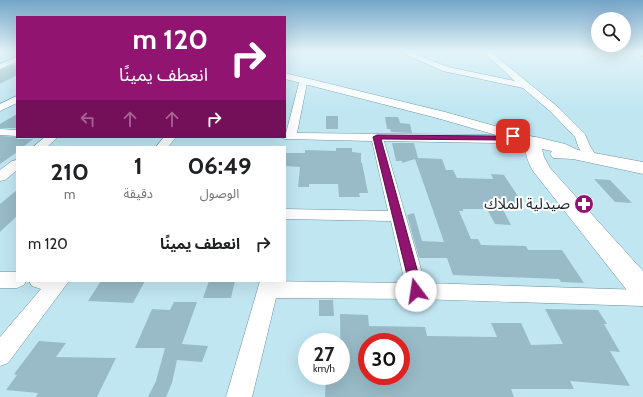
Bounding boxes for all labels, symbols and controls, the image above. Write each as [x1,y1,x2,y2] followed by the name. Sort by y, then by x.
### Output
[591,12,631,52] map controls
[591,12,631,52] button: search
[132,22,208,56] text: 120 m
[222,32,274,84] icon: right
[119,64,208,86] text: انعطف يمينًا
[77,108,99,130] icon: left
[119,108,141,130] icon: ahead
[161,108,183,130] icon: ahead
[203,108,225,130] icon: right
[496,119,530,153] pin
[502,125,524,147] icon: arrive
[134,151,143,180] text: 1
[187,151,252,180] text: 06:49
[50,157,89,186] text: 210
[123,185,153,201] text: دقيقة
[200,185,239,201] text: الوصول
[64,186,75,202] text: m
[573,193,595,215] pharmacy icon: صيدلية الملاك
[484,195,570,213] place label: صيدلية الملاك
[252,233,274,255] icon: right
[28,235,68,253] text: 120 m
[160,235,240,253] text: انعطف يمينًا
[395,270,437,312] position arrow
[358,333,410,385] speed limit sign: 30
[314,342,334,366] text: 27
[313,362,335,375] text: km/h

